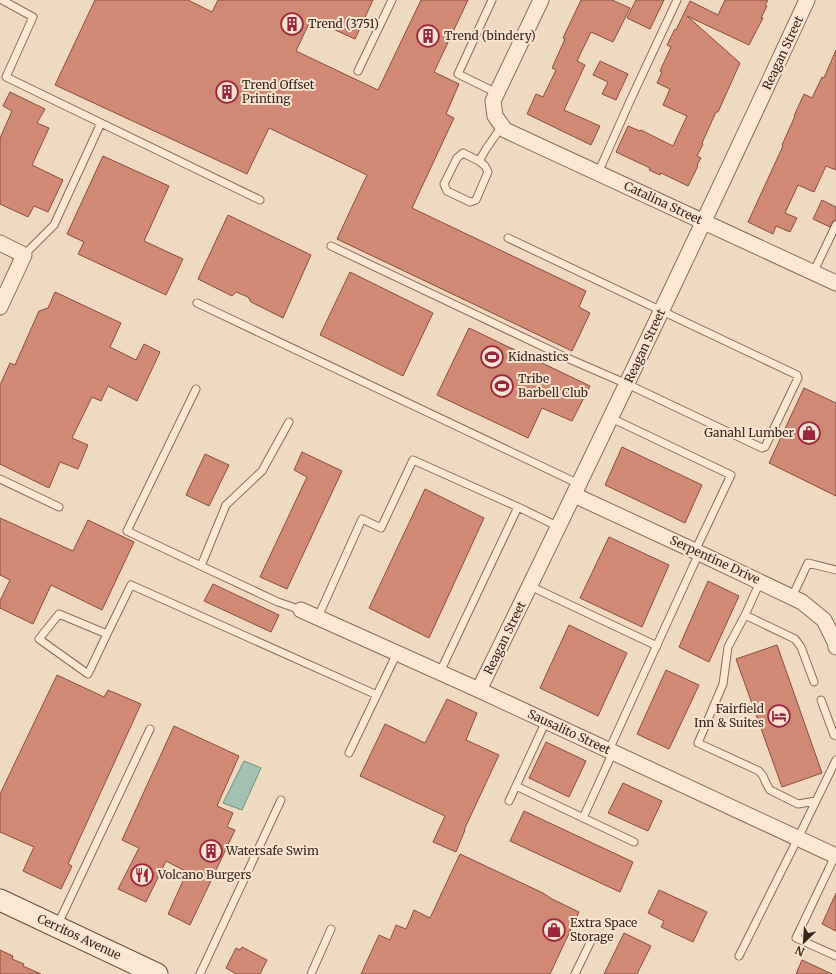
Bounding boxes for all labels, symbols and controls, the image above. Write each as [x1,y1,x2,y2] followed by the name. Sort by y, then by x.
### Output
[279,11,305,37] building icon: Trend (3751)
[759,13,806,92] street label: Reagan Street
[308,16,379,31] place label: Trend (3751)
[415,23,441,49] building icon: Trend (bindery)
[444,28,536,43] place label: Trend (bindery)
[242,77,315,106] place label: Trend Offset Printing
[214,79,240,105] building icon: Trend Offset Printing
[622,178,705,227] street label: Catalina Street
[621,306,668,385] street label: Reagan Street
[479,344,505,370] sports icon: Kidnastics
[508,349,569,364] place label: Kidnastics
[518,371,588,400] place label: Tribe Barbell Club
[489,373,515,399] sports icon: Tribe Barbell Club
[796,420,822,446] shop icon: Ganahl Lumber
[704,425,795,440] place label: Ganahl Lumber
[668,532,763,587] street label: Serpentine Drive
[480,598,529,677] street label: Reagan Street
[694,701,764,730] place label: Fairfield Inn & Suites
[766,703,792,729] hotel icon: Fairfield Inn & Suites
[525,706,613,757] street label: Sausalito Street
[198,838,224,864] building icon: Watersafe Swim
[225,843,319,858] place label: Watersafe Swim
[129,862,155,888] restaurant icon: Volcano Burgers
[157,867,251,882] place label: Volcano Burgers
[35,911,124,963] street label: Cerritos Avenue
[570,915,637,944] place label: Extra Space Storage
[541,917,567,943] shop icon: Extra Space Storage
[784,922,824,962] north arrow
[793,943,807,959] text: N

